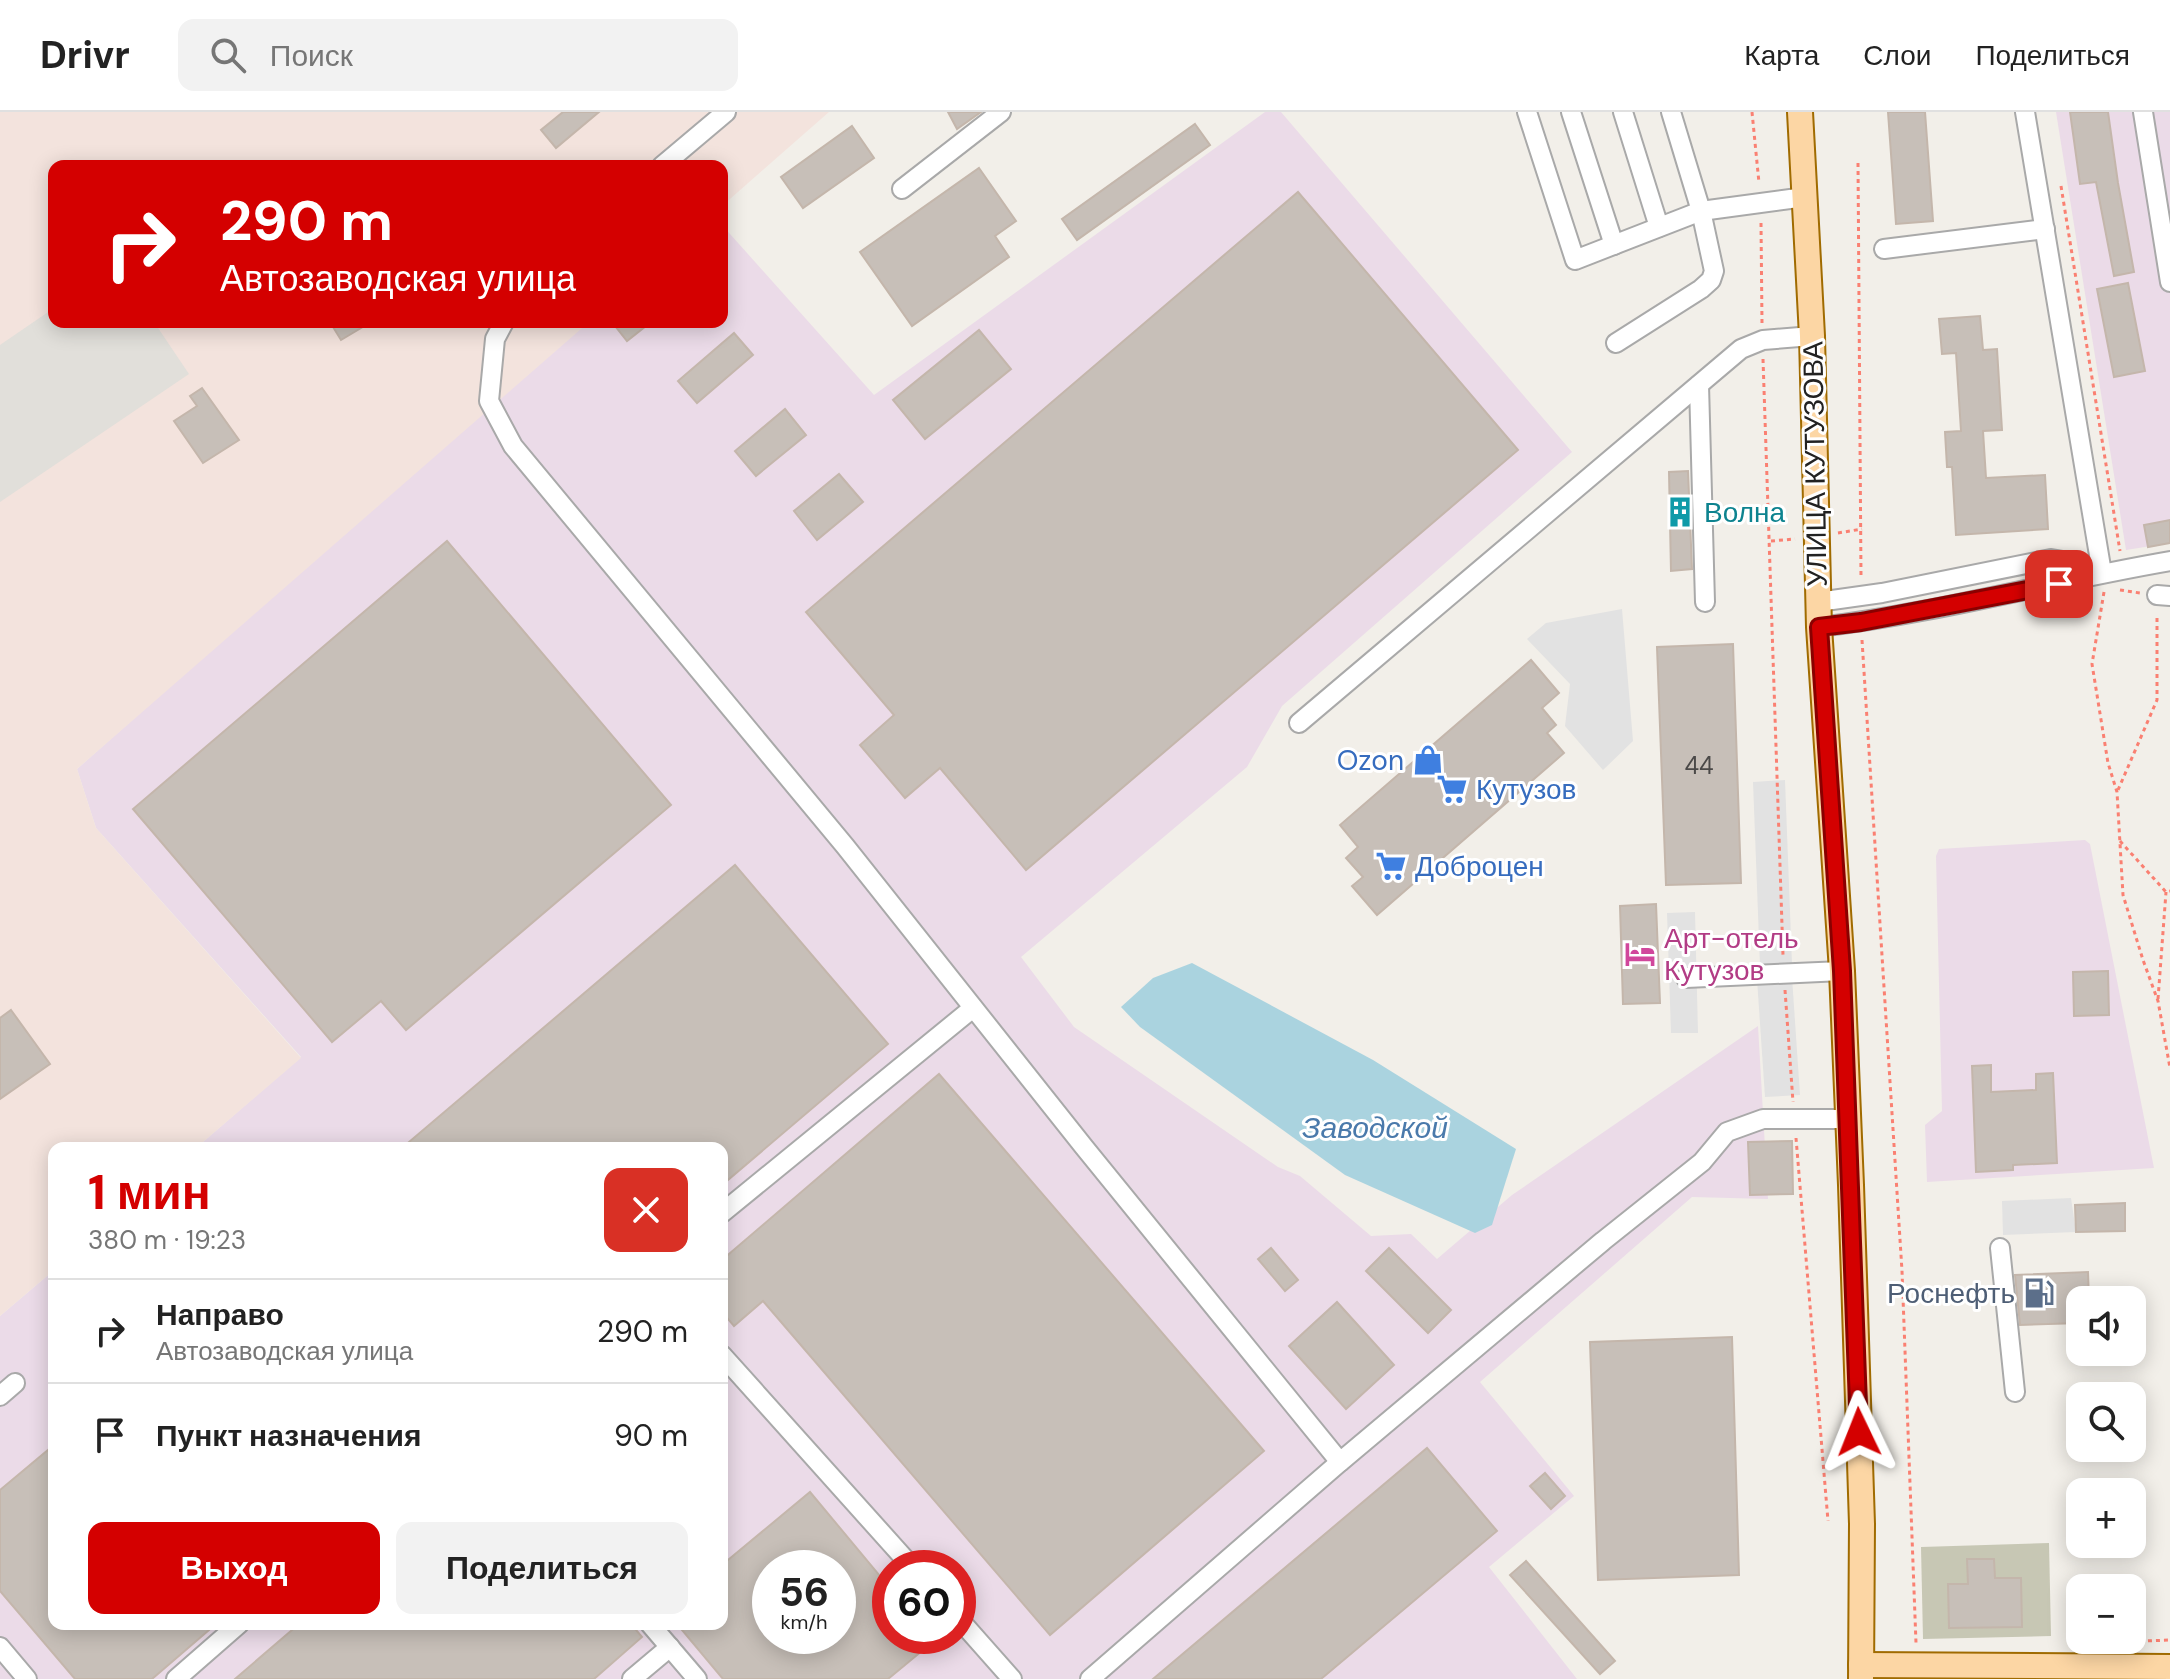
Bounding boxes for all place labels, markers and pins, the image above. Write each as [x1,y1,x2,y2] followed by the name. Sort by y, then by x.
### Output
[1704,494,1785,531] place label: Волна
[1663,495,1697,529] building icon: Волна
[2025,550,2093,618] pin
[1337,742,1404,779] place label: Ozon
[1411,743,1445,777] shop icon: Ozon
[1476,771,1576,808] place label: Кутузов
[1435,772,1469,806] supermarket icon: Кутузов
[1415,848,1544,885] place label: Доброцен
[1374,849,1408,883] supermarket icon: Доброцен
[1664,920,1799,989] place label: Арт-отель Кутузов
[1623,937,1657,971] hotel icon: Арт-отель Кутузов
[1887,1275,2015,1312] place label: Роснефть
[2022,1276,2056,1310] fuel station icon: Роснефть

